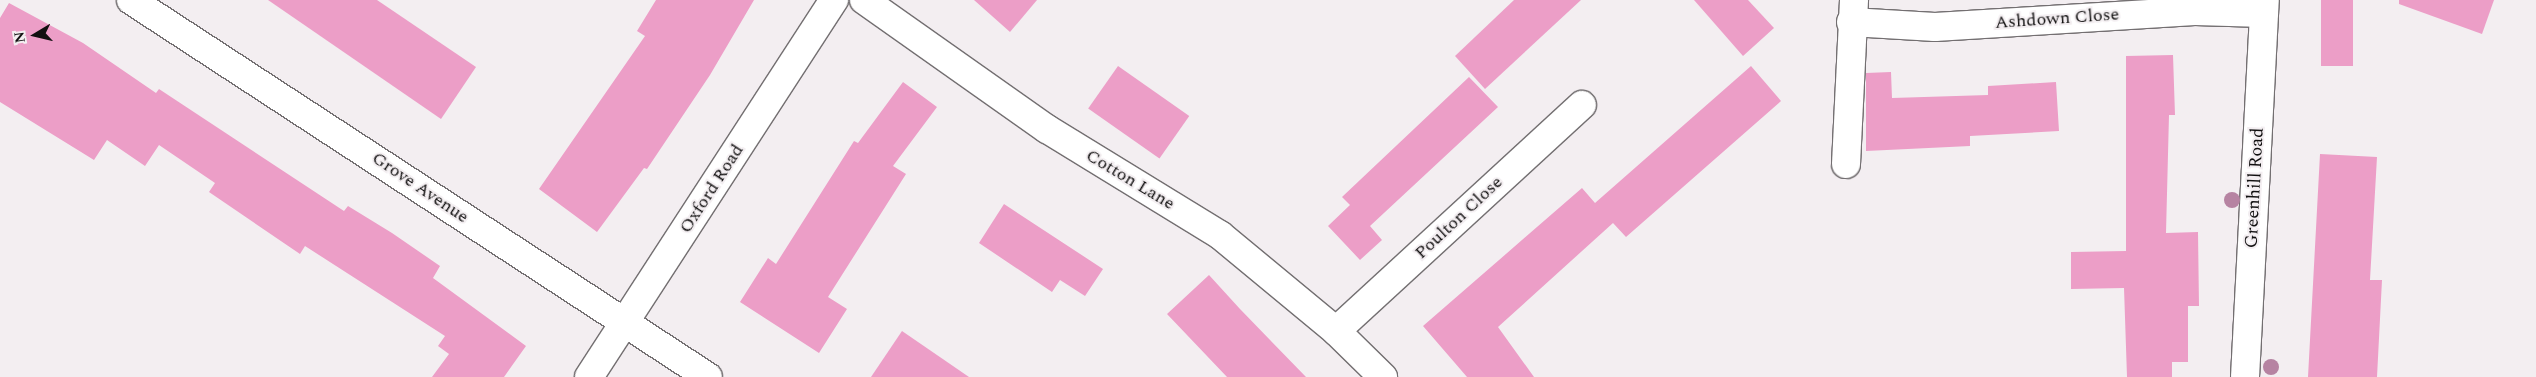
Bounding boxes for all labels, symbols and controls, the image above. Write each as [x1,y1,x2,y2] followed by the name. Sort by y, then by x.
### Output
[1994,4,2120,34] street label: Ashdown Close
[10,10,60,60] north arrow
[8,30,31,45] text: N
[2241,127,2269,249] street label: Greenhill Road
[675,141,749,237] street label: Oxford Road
[1082,145,1178,215] street label: Cotton Lane
[368,148,472,228] street label: Grove Avenue
[1411,172,1507,264] street label: Poulton Close

